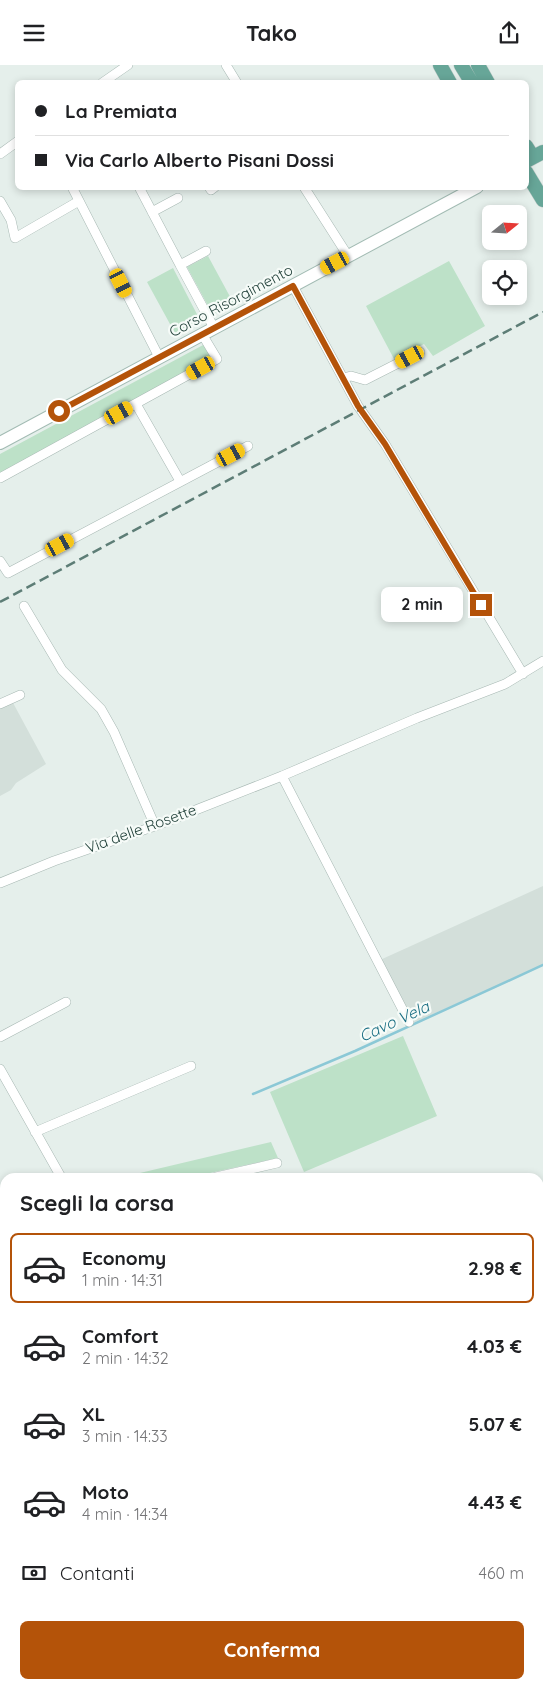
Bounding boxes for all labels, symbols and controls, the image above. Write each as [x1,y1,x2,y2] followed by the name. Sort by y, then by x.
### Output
[20,19,48,47] icon: menu
[246,19,297,47] text: Tako
[495,19,523,47] icon: share
[65,99,177,123] text: La Premiata
[65,148,334,172] text: Via Carlo Alberto Pisani Dossi
[482,205,528,250] north arrow
[482,205,527,305] map controls
[318,249,351,277] car
[166,260,296,341] street label: Corso Risorgimento
[482,260,527,305] button: locate
[107,266,134,300] car
[393,343,426,371] car
[184,354,217,382] car
[102,399,135,427] car
[48,400,70,422] route start
[214,441,247,469] car
[43,531,76,559] car
[381,587,464,623] callout: 2 min
[401,594,443,614] text: 2 min
[470,594,492,616] route end
[83,800,199,857] street label: Via delle Rosette
[356,996,433,1046] water label: Cavo Vela
[20,1189,174,1217] text: Scegli la corsa
[22,1246,67,1291] icon: car
[82,1246,166,1270] text: Economy
[468,1256,522,1280] text: 2.98 €
[82,1270,163,1290] text: 1 min · 14:31
[22,1324,67,1369] icon: car
[82,1324,159,1348] text: Comfort
[467,1334,522,1358] text: 4.03 €
[82,1348,169,1368] text: 2 min · 14:32
[22,1402,67,1447] icon: car
[82,1402,105,1426] text: XL
[469,1412,522,1436] text: 5.07 €
[82,1426,168,1446] text: 3 min · 14:33
[22,1480,67,1525] icon: car
[82,1480,129,1504] text: Moto
[468,1490,522,1514] text: 4.43 €
[82,1504,168,1524] text: 4 min · 14:34
[20,1559,48,1587] icon: cash
[60,1561,134,1585] text: Contanti
[478,1563,524,1583] text: 460 m
[20,1621,524,1679] button: Conferma

